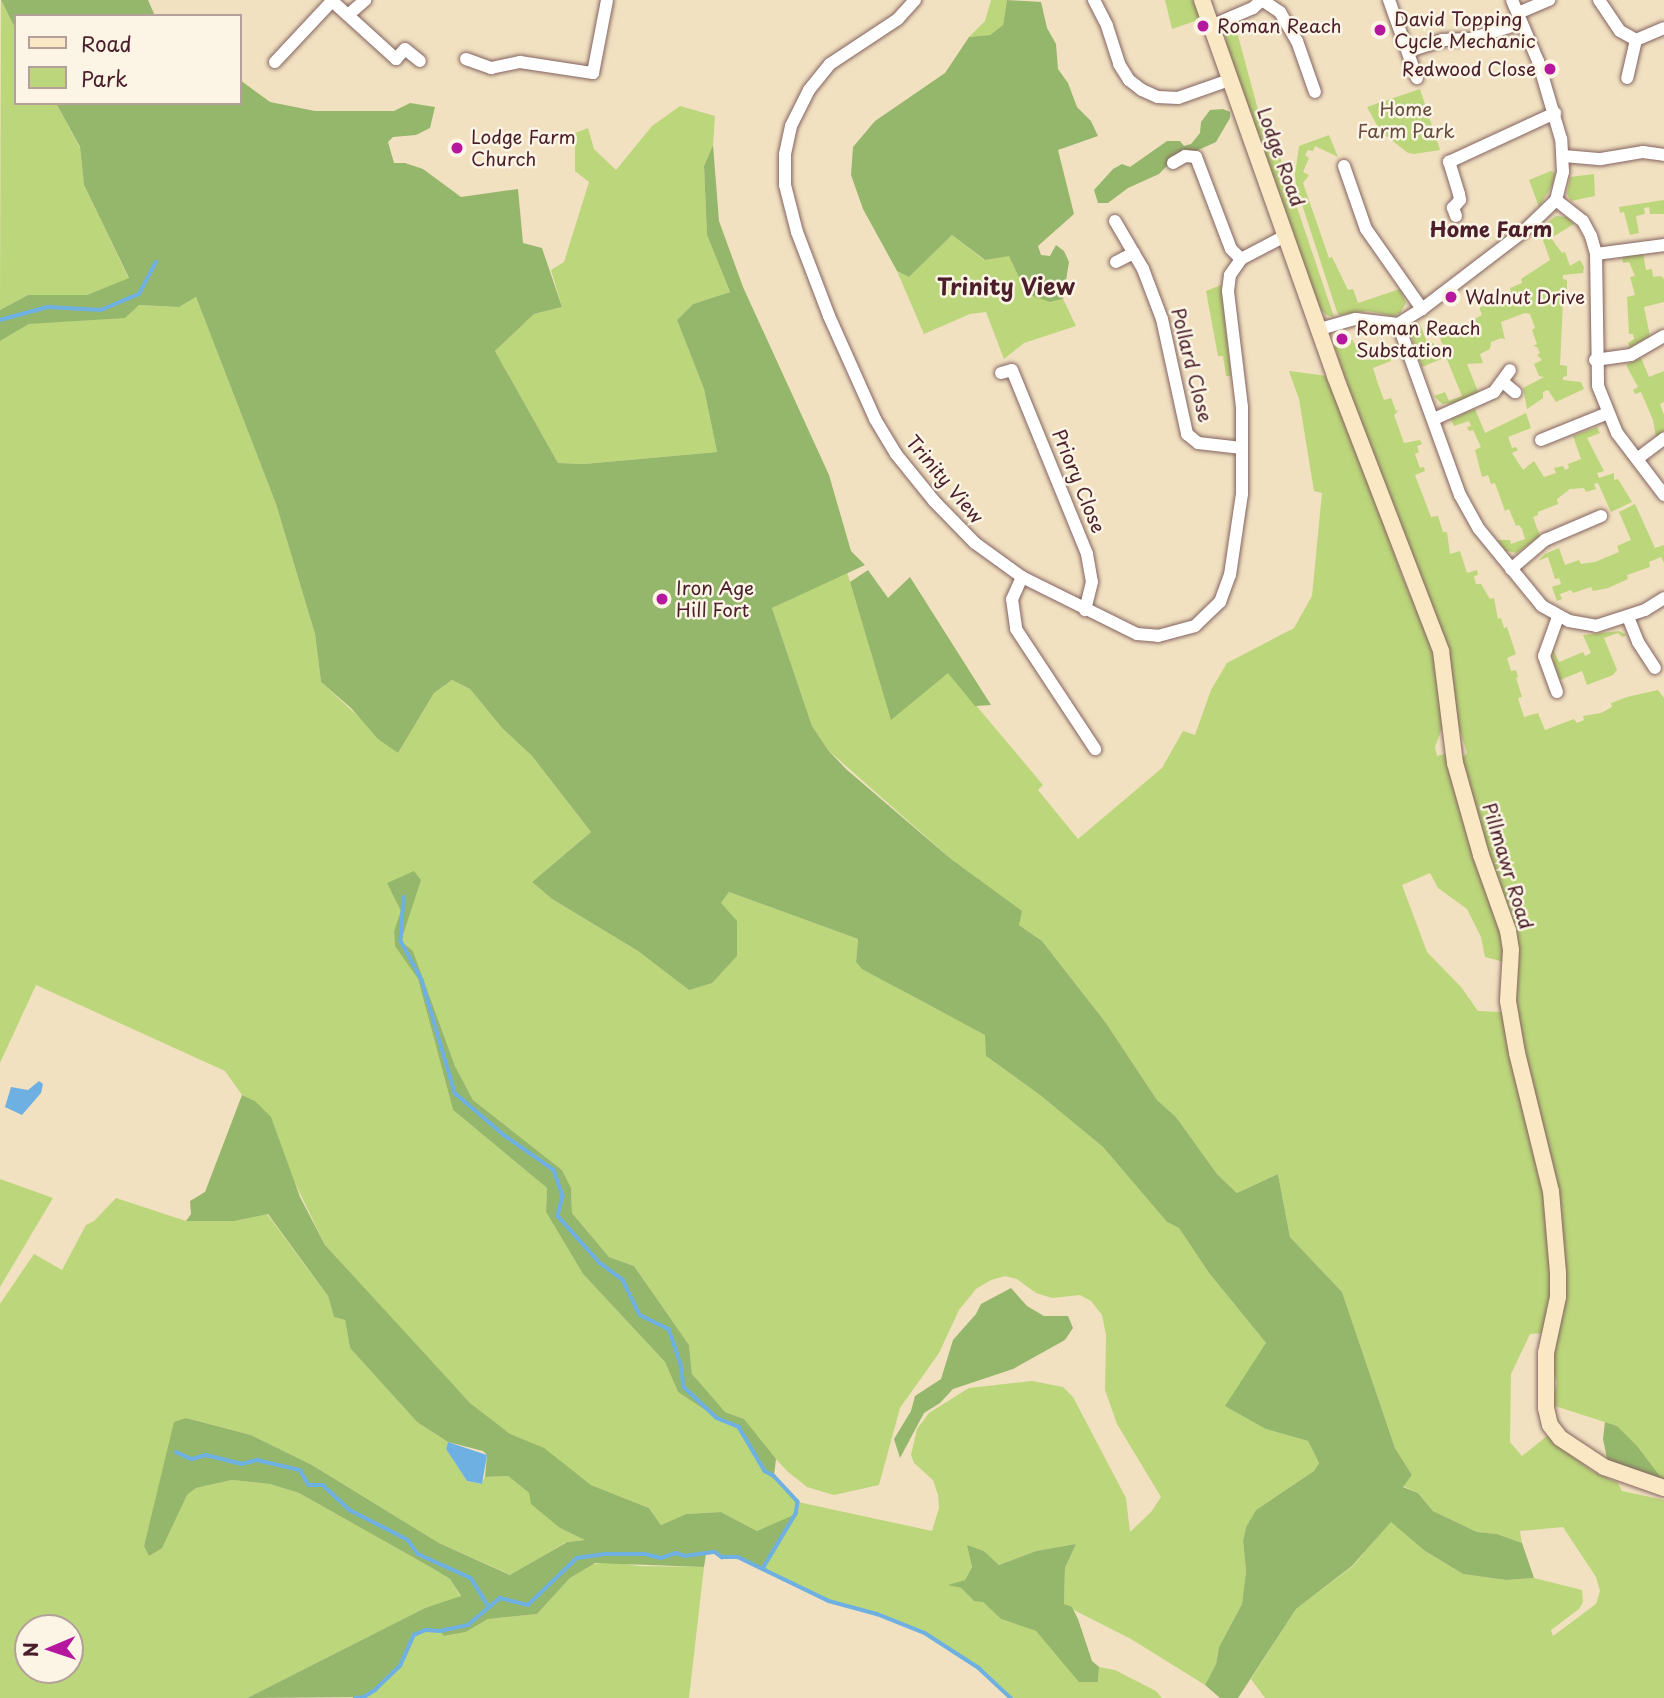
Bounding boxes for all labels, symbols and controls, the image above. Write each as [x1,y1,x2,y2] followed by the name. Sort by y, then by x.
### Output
[1394,8,1538,52] place label: David Topping Cycle Mechanic
[14,14,242,105] legend
[1217,15,1342,37] place label: Roman Reach
[1195,18,1211,34] marker: Roman Reach
[1372,22,1388,38] marker: David Topping Cycle Mechanic
[81,27,132,59] text: Road
[1401,58,1536,80] place label: Redwood Close
[1542,61,1558,77] marker: Redwood Close
[81,62,128,94] text: Park
[1358,98,1454,142] park label: Home Farm Park
[1252,104,1310,210] street label: Lodge Road
[471,126,577,170] place label: Lodge Farm Church
[449,140,465,156] marker: Lodge Farm Church
[1429,215,1553,241] district label: Home Farm
[937,272,1075,300] district label: Trinity View
[1465,286,1585,308] place label: Walnut Drive
[1443,289,1459,305] marker: Walnut Drive
[1167,305,1217,425] street label: Pollard Close
[1356,317,1481,361] place label: Roman Reach Substation
[1334,331,1350,347] marker: Roman Reach Substation
[1048,426,1110,536] street label: Priory Close
[901,430,989,528] street label: Trinity View
[676,577,754,621] place label: Iron Age Hill Fort
[654,591,670,607] marker: Iron Age Hill Fort
[1478,800,1538,932] street label: Pillmawr Road
[14,1614,84,1684] north arrow
[16,1642,44,1658] text: N

